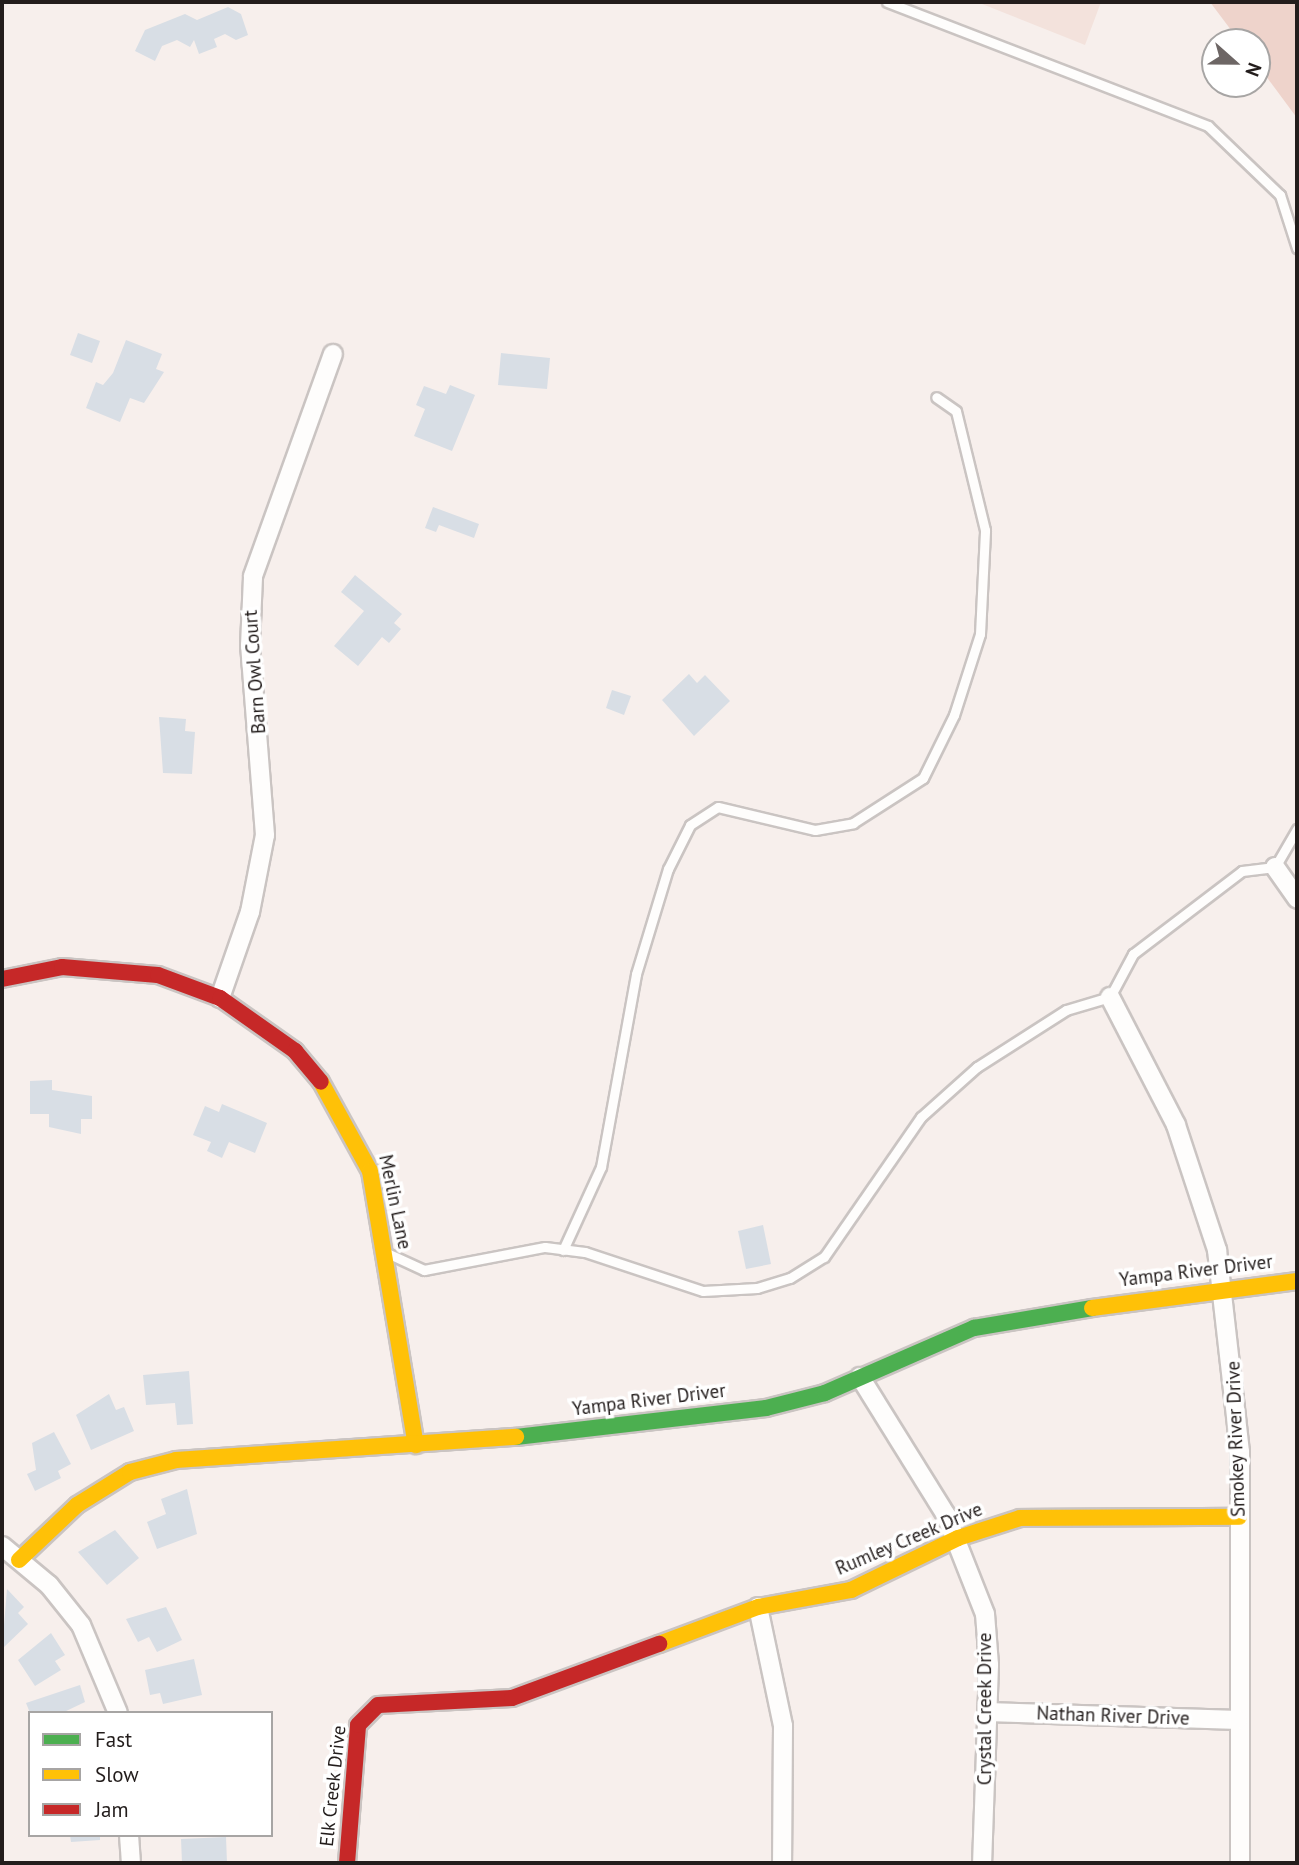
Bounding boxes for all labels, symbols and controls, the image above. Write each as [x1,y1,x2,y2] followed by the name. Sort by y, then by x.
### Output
[1201,28,1271,98] north arrow
[1240,60,1267,80] text: N
[239,609,271,735] street label: Barn Owl Court
[374,1153,416,1251] street label: Merlin Lane
[1118,1250,1274,1292] street label: Yampa River Driver
[1222,1360,1250,1518] street label: Smokey River Drive
[571,1379,727,1421] street label: Yampa River Driver
[832,1498,986,1580] street label: Rumley Creek Drive
[974,1632,996,1786] street label: Crystal Creek Drive
[1036,1702,1190,1730] street label: Nathan River Drive
[28,1711,273,1837] legend
[315,1724,351,1848] street label: Elk Creek Drive
[95,1726,132,1753] text: Fast
[95,1761,139,1788] text: Slow
[95,1796,129,1823] text: Jam

